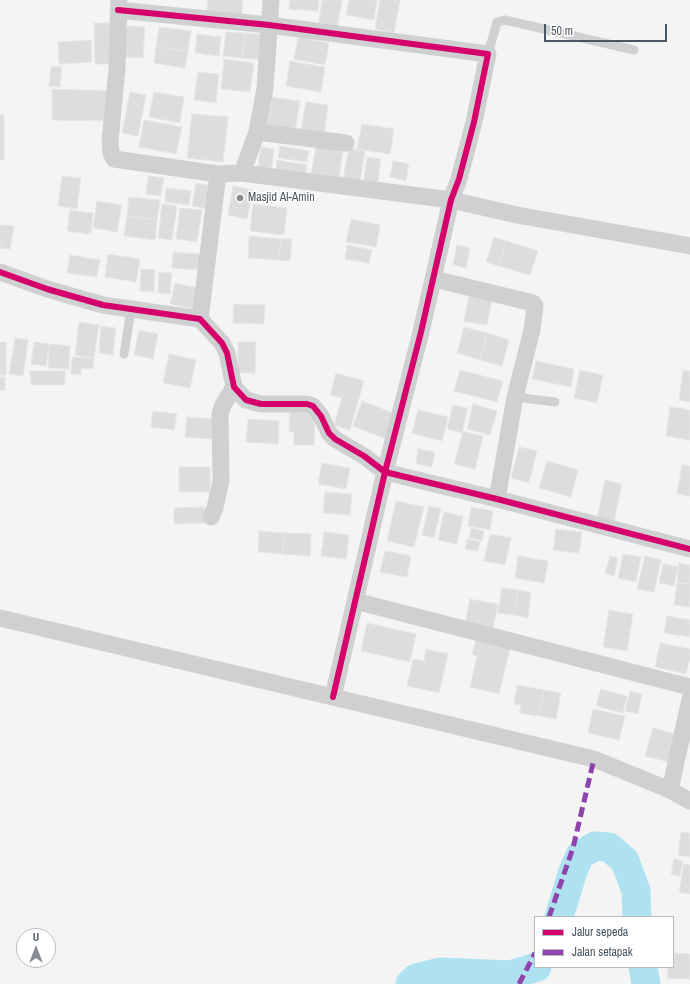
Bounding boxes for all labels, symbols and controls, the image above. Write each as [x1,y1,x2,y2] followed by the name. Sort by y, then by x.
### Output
[546,16,669,42] scale bar
[551,23,573,39] text: 50 m
[248,191,315,205] place label: Masjid Al-Amin
[235,193,245,203] marker: Masjid Al-Amin
[534,916,674,968] legend
[572,924,628,940] text: Jalur sepeda
[16,928,56,968] north arrow
[33,930,39,944] text: U
[572,944,633,960] text: Jalan setapak

